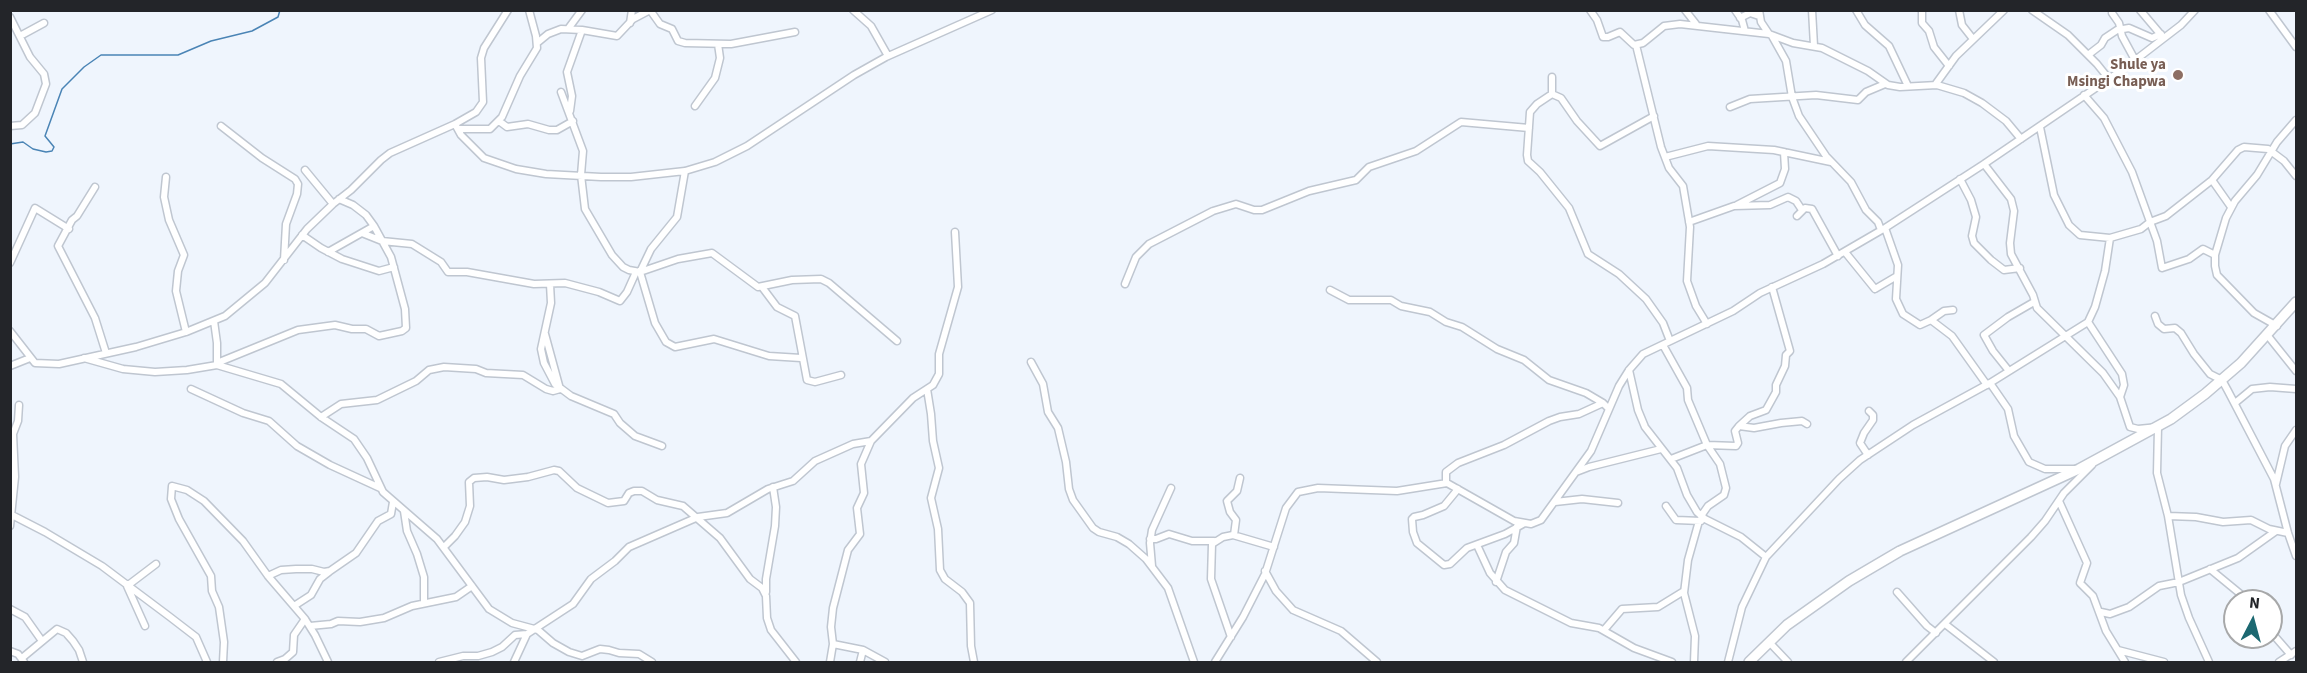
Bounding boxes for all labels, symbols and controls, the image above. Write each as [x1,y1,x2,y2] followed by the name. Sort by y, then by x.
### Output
[2067,57,2166,92] place label: Shule ya Msingi Chapwa
[2171,68,2185,82] marker: Shule ya Msingi Chapwa
[2223,589,2283,649] north arrow
[2248,592,2261,615] text: N

